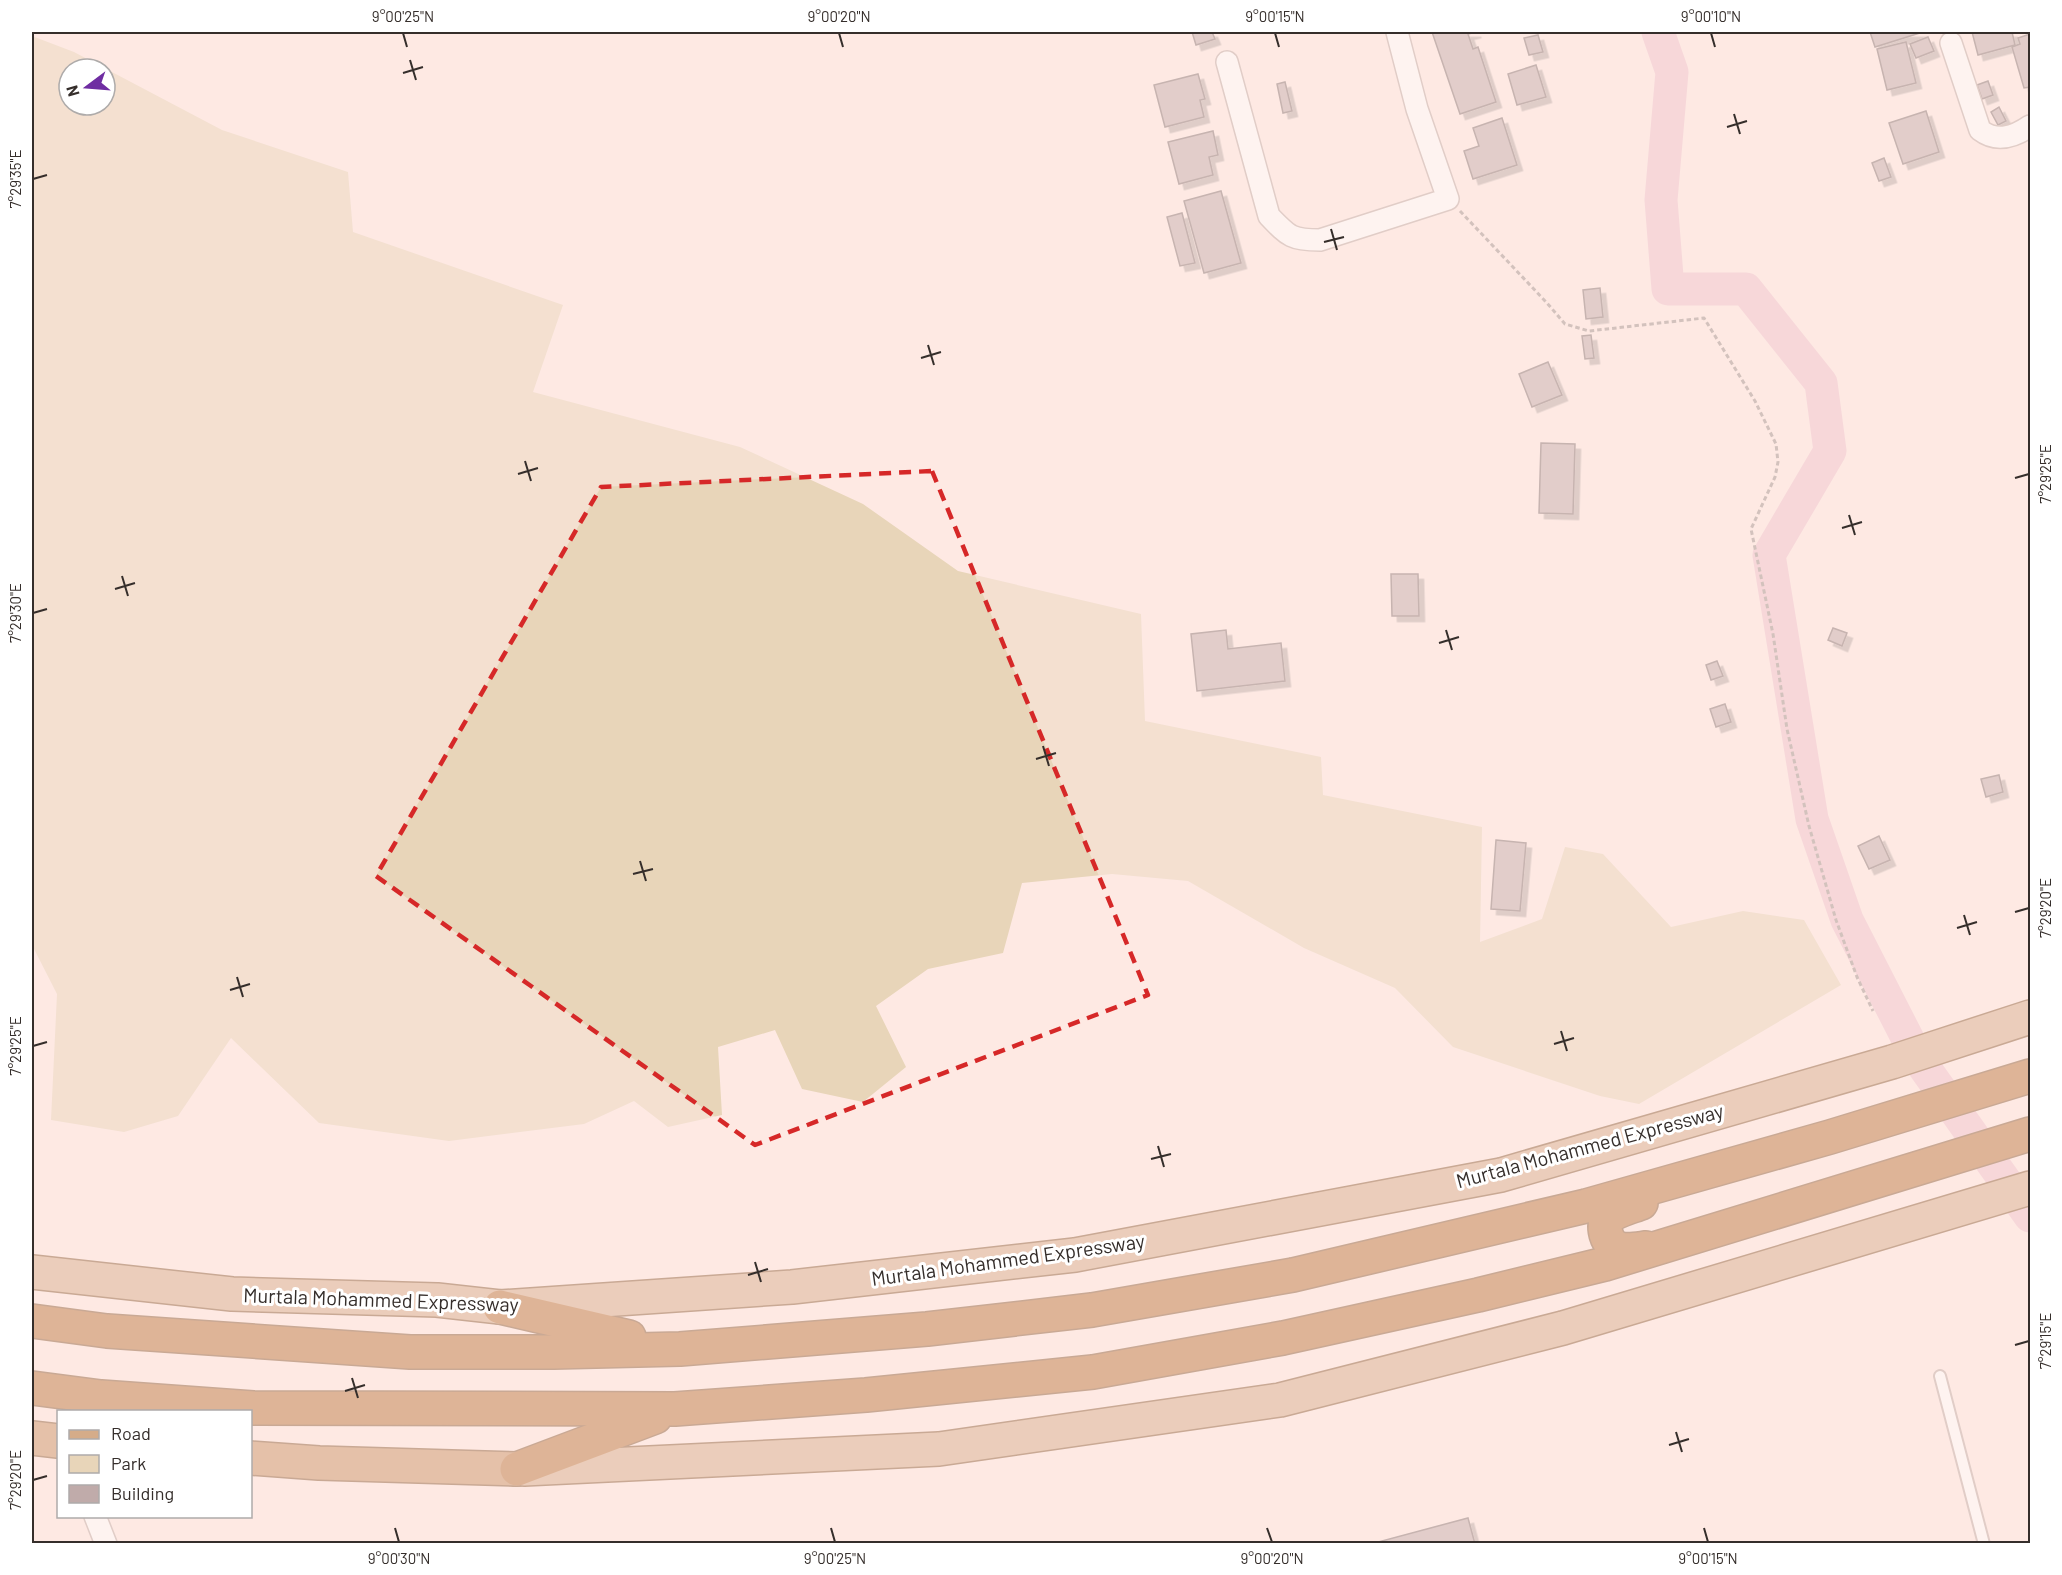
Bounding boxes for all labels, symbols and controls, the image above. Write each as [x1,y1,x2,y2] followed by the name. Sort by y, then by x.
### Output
[372,7,434,25] text: 9°00'25"N
[807,7,871,25] text: 9°00'20"N
[1245,7,1305,25] text: 9°00'15"N
[1681,7,1741,25] text: 9°00'10"N
[57,57,117,117] north arrow
[62,84,83,99] text: N
[6,149,24,209] text: 7°29'35"E
[2036,444,2054,504] text: 7°29'25"E
[6,583,24,643] text: 7°29'30"E
[2036,878,2054,938] text: 7°29'20"E
[6,1016,24,1076] text: 7°29'25"E
[1453,1098,1726,1192] street label: Murtala Mohammed Expressway
[870,1228,1146,1290] street label: Murtala Mohammed Expressway
[243,1282,519,1316] street label: Murtala Mohammed Expressway
[2036,1313,2054,1369] text: 7°29'15"E
[57,1410,252,1518] legend
[111,1422,151,1444] text: Road
[6,1450,24,1510] text: 7°29'20"E
[111,1452,146,1474] text: Park
[111,1482,174,1504] text: Building
[368,1549,430,1567] text: 9°00'30"N
[804,1549,866,1567] text: 9°00'25"N
[1240,1549,1304,1567] text: 9°00'20"N
[1678,1549,1738,1567] text: 9°00'15"N

